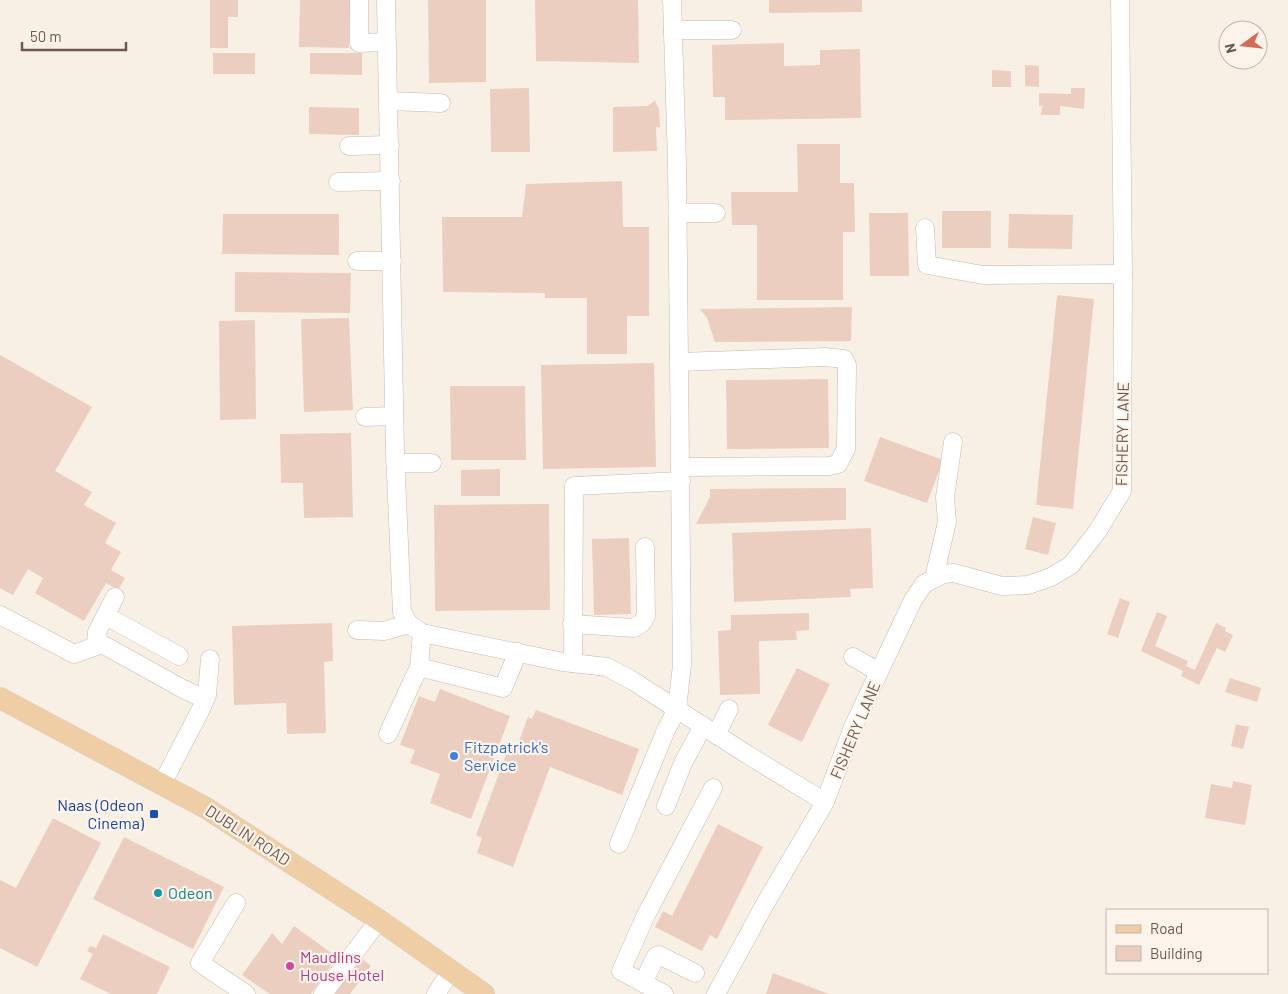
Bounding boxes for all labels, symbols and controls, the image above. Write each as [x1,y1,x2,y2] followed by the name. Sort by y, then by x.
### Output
[22,20,126,52] scale bar
[1218,20,1268,70] north arrow
[30,27,62,45] text: 50 m
[1221,42,1239,55] text: N
[1111,382,1132,486] street label: FISHERY LANE
[825,678,884,782] street label: FISHERY LANE
[464,737,549,774] place label: Fitzpatrick's Service
[448,750,460,762] marker: Fitzpatrick's Service
[57,795,145,832] place label: Naas (Odeon Cinema)
[202,800,294,869] street label: DUBLIN ROAD
[148,808,160,820] marker: Naas (Odeon Cinema)
[168,883,213,902] place label: Odeon
[152,887,164,899] marker: Odeon
[1106,909,1268,974] legend
[1150,919,1183,937] text: Road
[1150,944,1203,962] text: Building
[300,947,384,984] place label: Maudlins House Hotel
[284,960,296,972] marker: Maudlins House Hotel

